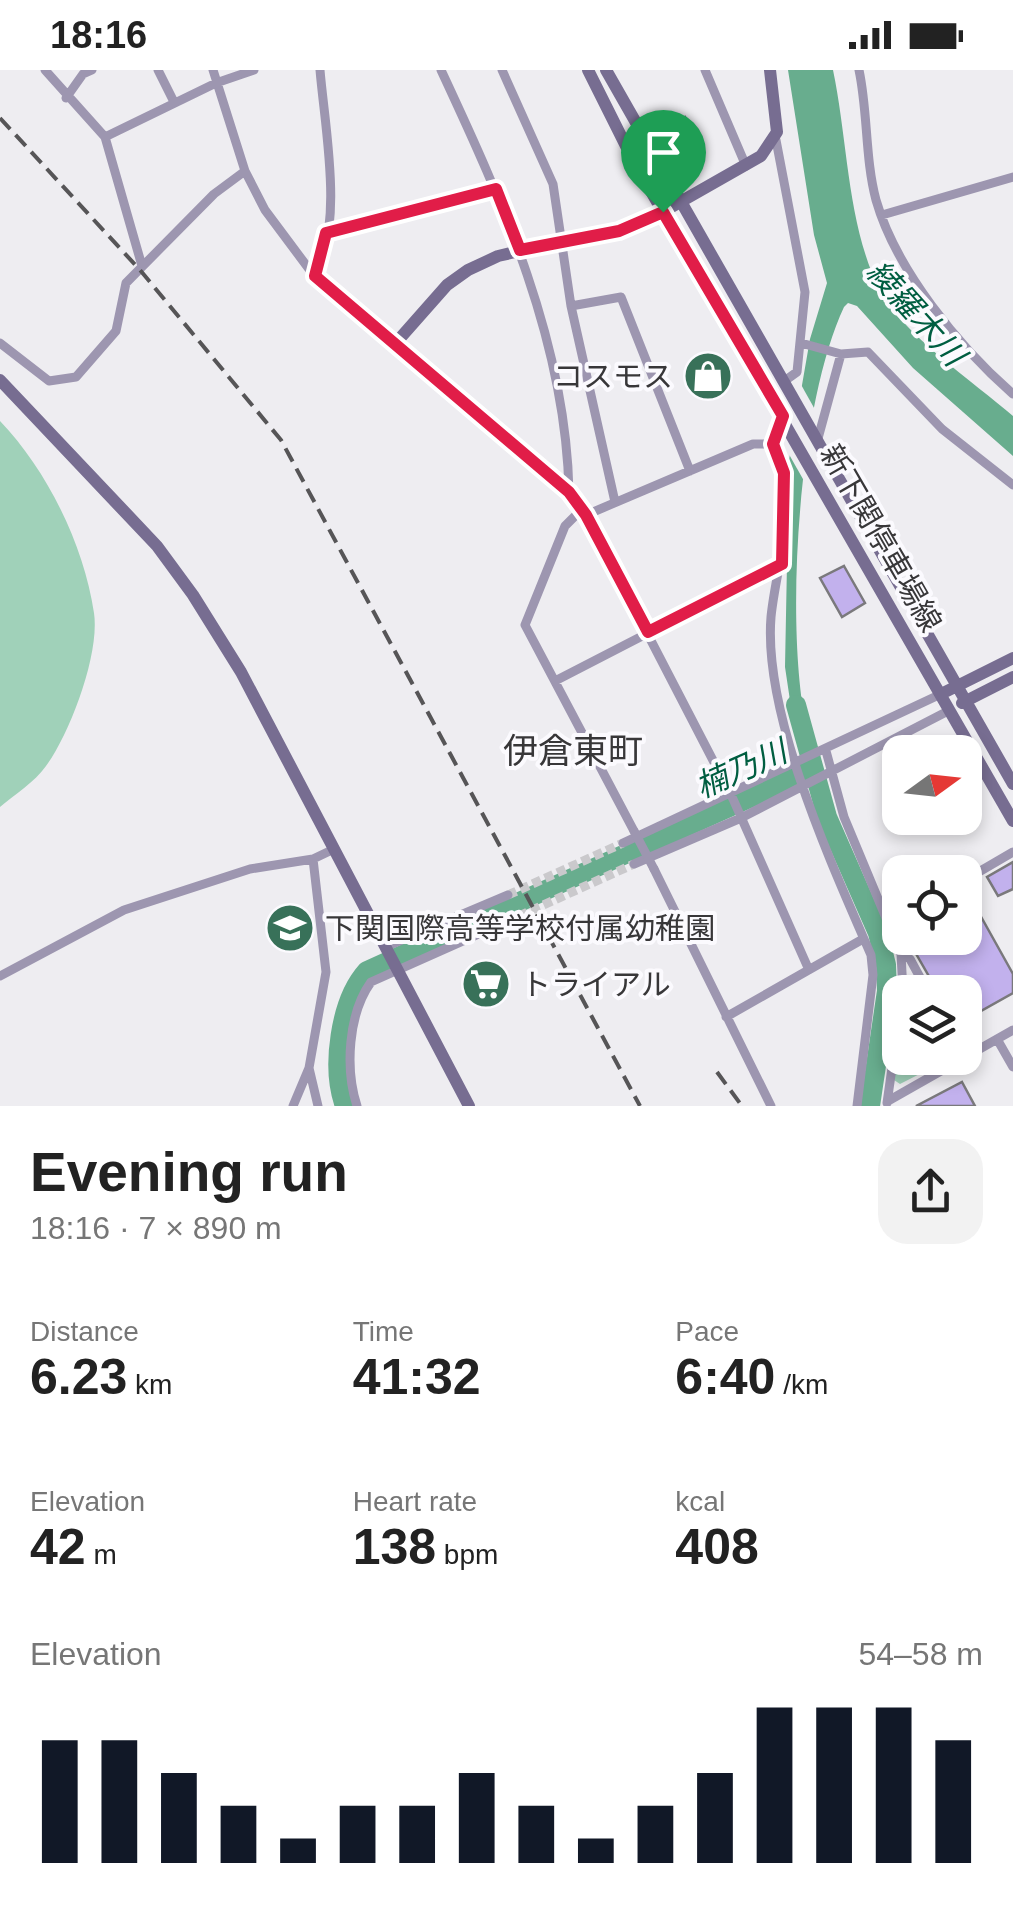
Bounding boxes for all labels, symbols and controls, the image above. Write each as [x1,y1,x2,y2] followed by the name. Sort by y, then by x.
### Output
[50,14,147,56] text: 18:16
[621,110,706,213] pin
[636,125,691,180] icon: arrive
[860,253,974,375] water label: 綾羅木川
[682,350,734,402] shop icon: コスモス
[553,360,673,393] place label: コスモス
[814,439,948,637] street label: 新下関停車場線
[503,731,643,770] district label: 伊倉東町
[690,732,795,805] water label: 楠乃川
[882,735,982,835] north arrow
[882,735,982,1075] map controls
[882,855,982,955] button: locate
[264,902,316,954] school or university icon: 下関国際高等学校付属幼稚園
[325,912,715,945] place label: 下関国際高等学校付属幼稚園
[460,958,512,1010] supermarket icon: トライアル
[521,968,671,1001] place label: トライアル
[882,975,982,1075] button: layers
[878,1139,983,1244] button: share
[30,1141,348,1203] text: Evening run
[30,1210,282,1246] text: 18:16 · 7 × 890 m
[30,1316,139,1347] text: Distance
[353,1316,414,1347] text: Time
[675,1316,739,1347] text: Pace
[30,1349,127,1405] text: 6.23
[353,1349,481,1405] text: 41:32
[675,1349,775,1405] text: 6:40
[127,1369,172,1400] text: km
[775,1369,828,1400] text: /km
[30,1486,145,1517] text: Elevation
[353,1486,477,1517] text: Heart rate
[675,1486,725,1517] text: kcal
[30,1519,86,1575] text: 42
[353,1519,436,1575] text: 138
[675,1519,759,1575] text: 408
[86,1539,117,1570] text: m
[436,1539,498,1570] text: bpm
[30,1636,162,1672] text: Elevation
[858,1636,983,1672] text: 54–58 m

